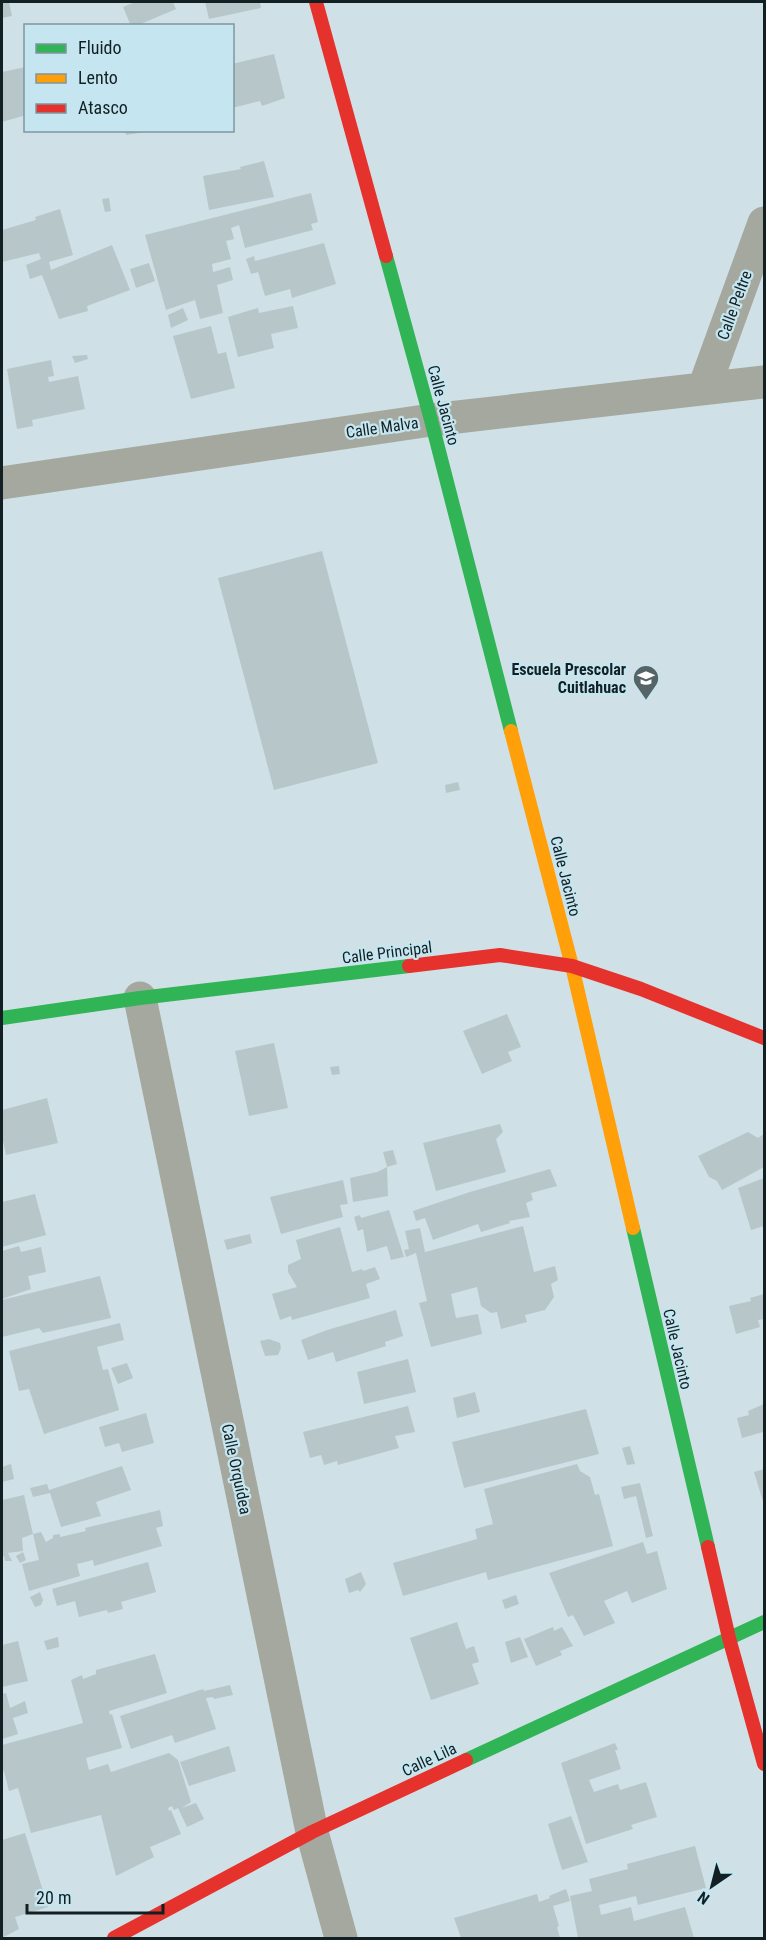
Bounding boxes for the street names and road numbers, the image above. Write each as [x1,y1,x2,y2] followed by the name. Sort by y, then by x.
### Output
[713,268,756,342] street label: Calle Peltre
[424,363,463,447] street label: Calle Jacinto
[345,413,420,442] street label: Calle Malva
[546,834,585,918] street label: Calle Jacinto
[341,938,433,967] street label: Calle Principal
[659,1307,696,1391] street label: Calle Jacinto
[218,1422,255,1516] street label: Calle Orquídea
[399,1739,459,1780] street label: Calle Lila

